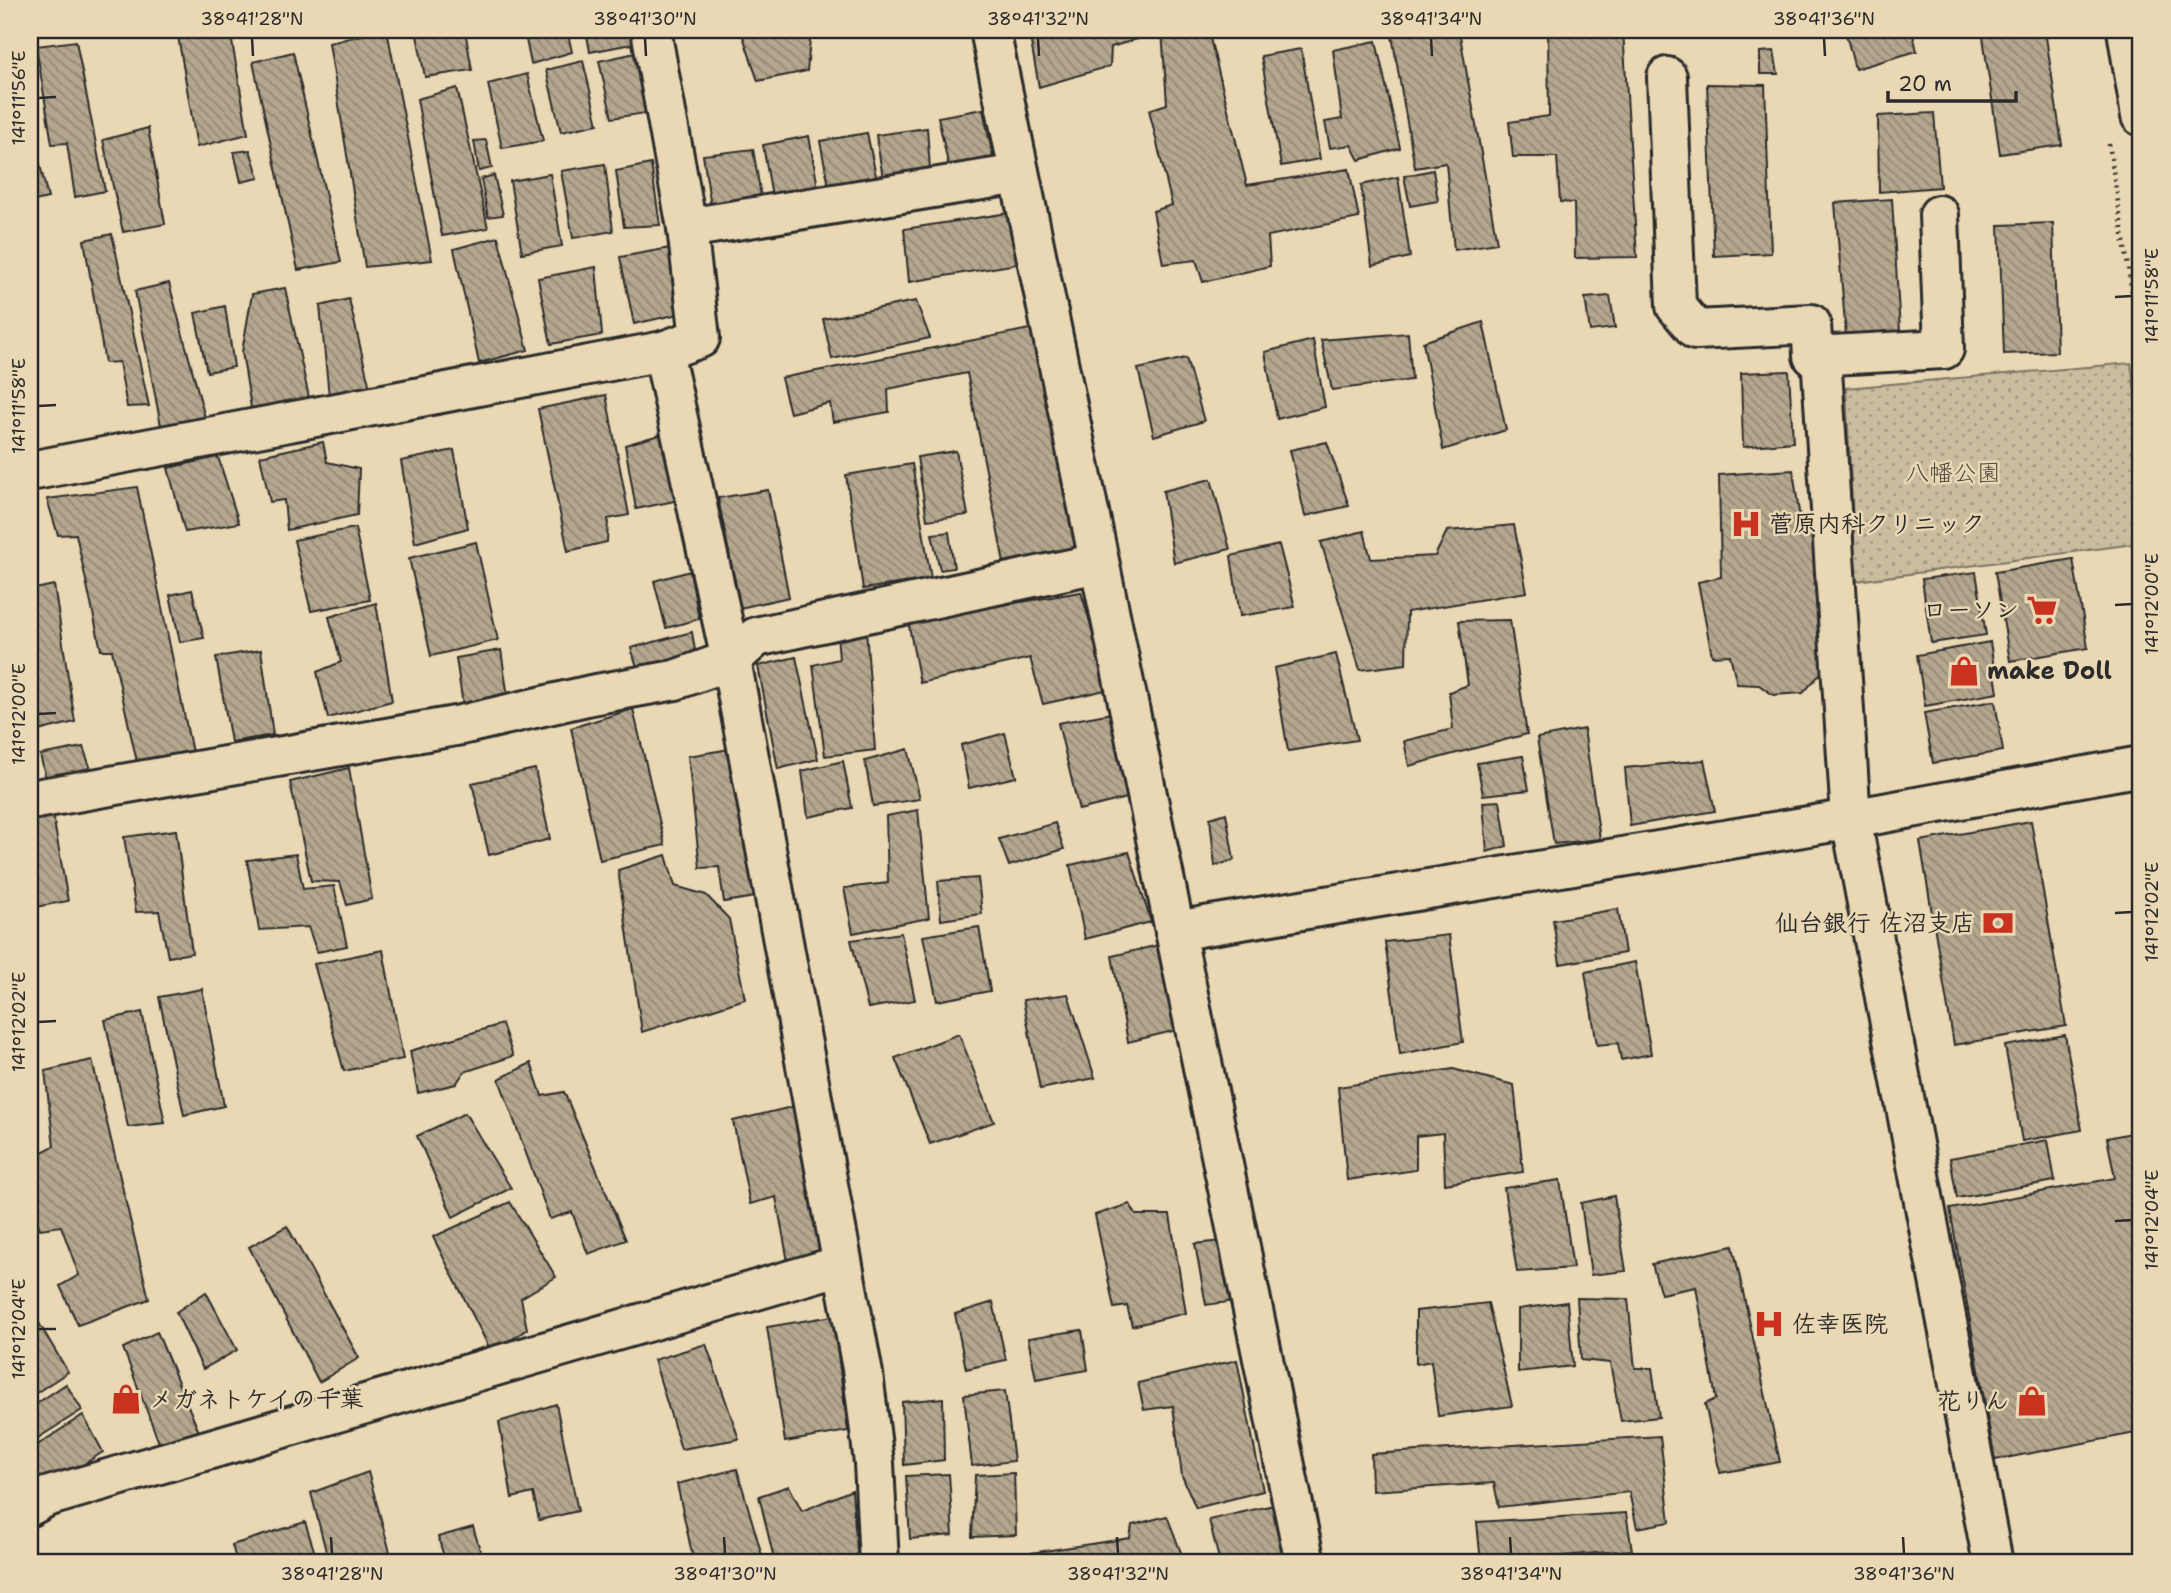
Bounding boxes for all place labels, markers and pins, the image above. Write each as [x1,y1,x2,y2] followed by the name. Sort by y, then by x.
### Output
[1729,507,1763,541] hospital icon: 菅原内科クリニック
[1769,508,1985,540] place label: 菅原内科クリニック
[2025,593,2059,627] supermarket icon: ローソン
[1923,594,2019,626] place label: ローソン
[1947,654,1981,688] shop icon: make Doll
[1987,655,2112,687] place label: make Doll
[1981,906,2015,940] bank icon: 仙台銀行 佐沼支店
[1775,907,1975,939] place label: 仙台銀行 佐沼支店
[1752,1307,1786,1341] hospital icon: 佐幸医院
[1792,1308,1888,1340] place label: 佐幸医院
[109,1382,143,1416] shop icon: メガネトケイの千葉
[149,1383,364,1415] place label: メガネトケイの千葉
[2015,1384,2049,1418] shop icon: 花りん
[1937,1385,2009,1417] place label: 花りん

